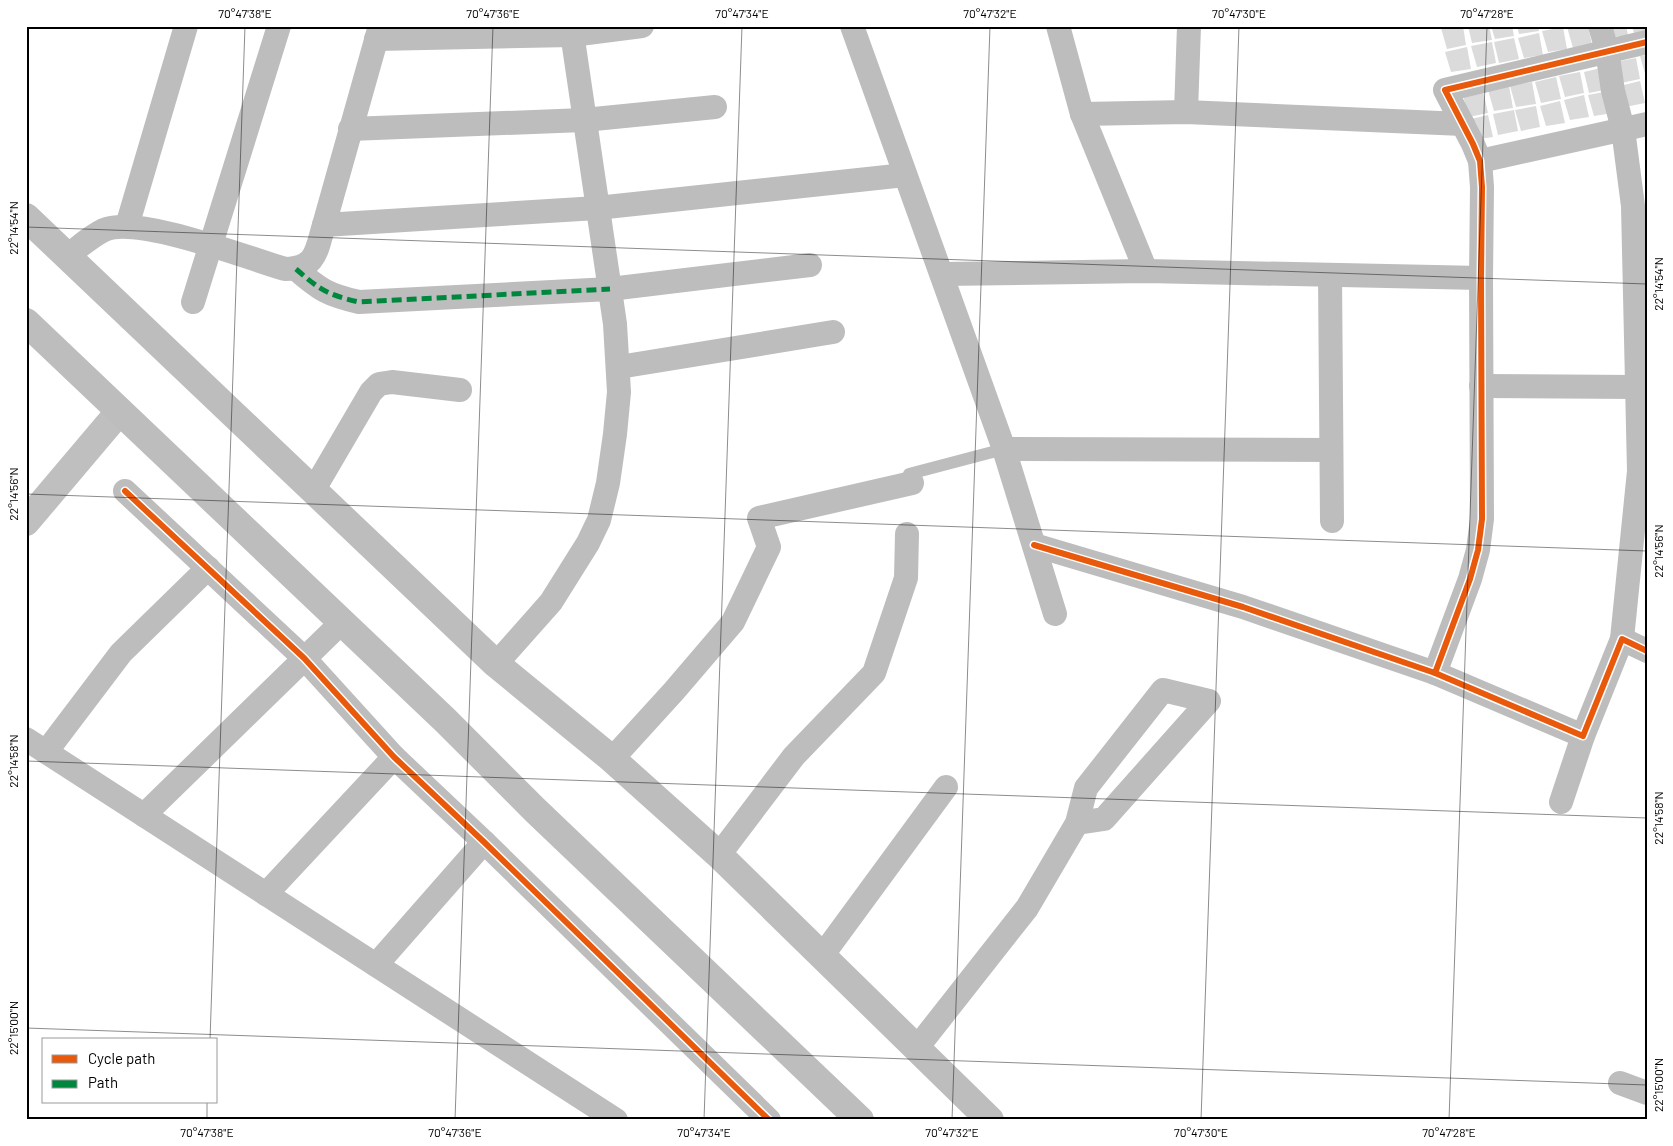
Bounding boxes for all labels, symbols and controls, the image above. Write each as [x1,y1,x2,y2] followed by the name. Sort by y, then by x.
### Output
[218,6,272,20] text: 70°47'38"E
[466,6,520,20] text: 70°47'36"E
[715,6,769,20] text: 70°47'34"E
[963,6,1017,20] text: 70°47'32"E
[1212,6,1266,20] text: 70°47'30"E
[1460,6,1514,20] text: 70°47'28"E
[6,201,20,255] text: 22°14'54"N
[1651,257,1665,311] text: 22°14'54"N
[6,467,20,521] text: 22°14'56"N
[1651,524,1665,578] text: 22°14'56"N
[6,734,20,788] text: 22°14'58"N
[1651,791,1665,845] text: 22°14'58"N
[6,1001,20,1055] text: 22°15'00"N
[42,1038,218,1104] legend
[88,1049,155,1067] text: Cycle path
[1651,1058,1665,1112] text: 22°15'00"N
[88,1073,118,1091] text: Path
[180,1125,234,1139] text: 70°47'38"E
[428,1125,482,1139] text: 70°47'36"E
[677,1125,731,1139] text: 70°47'34"E
[925,1125,979,1139] text: 70°47'32"E
[1174,1125,1228,1139] text: 70°47'30"E
[1422,1125,1476,1139] text: 70°47'28"E

